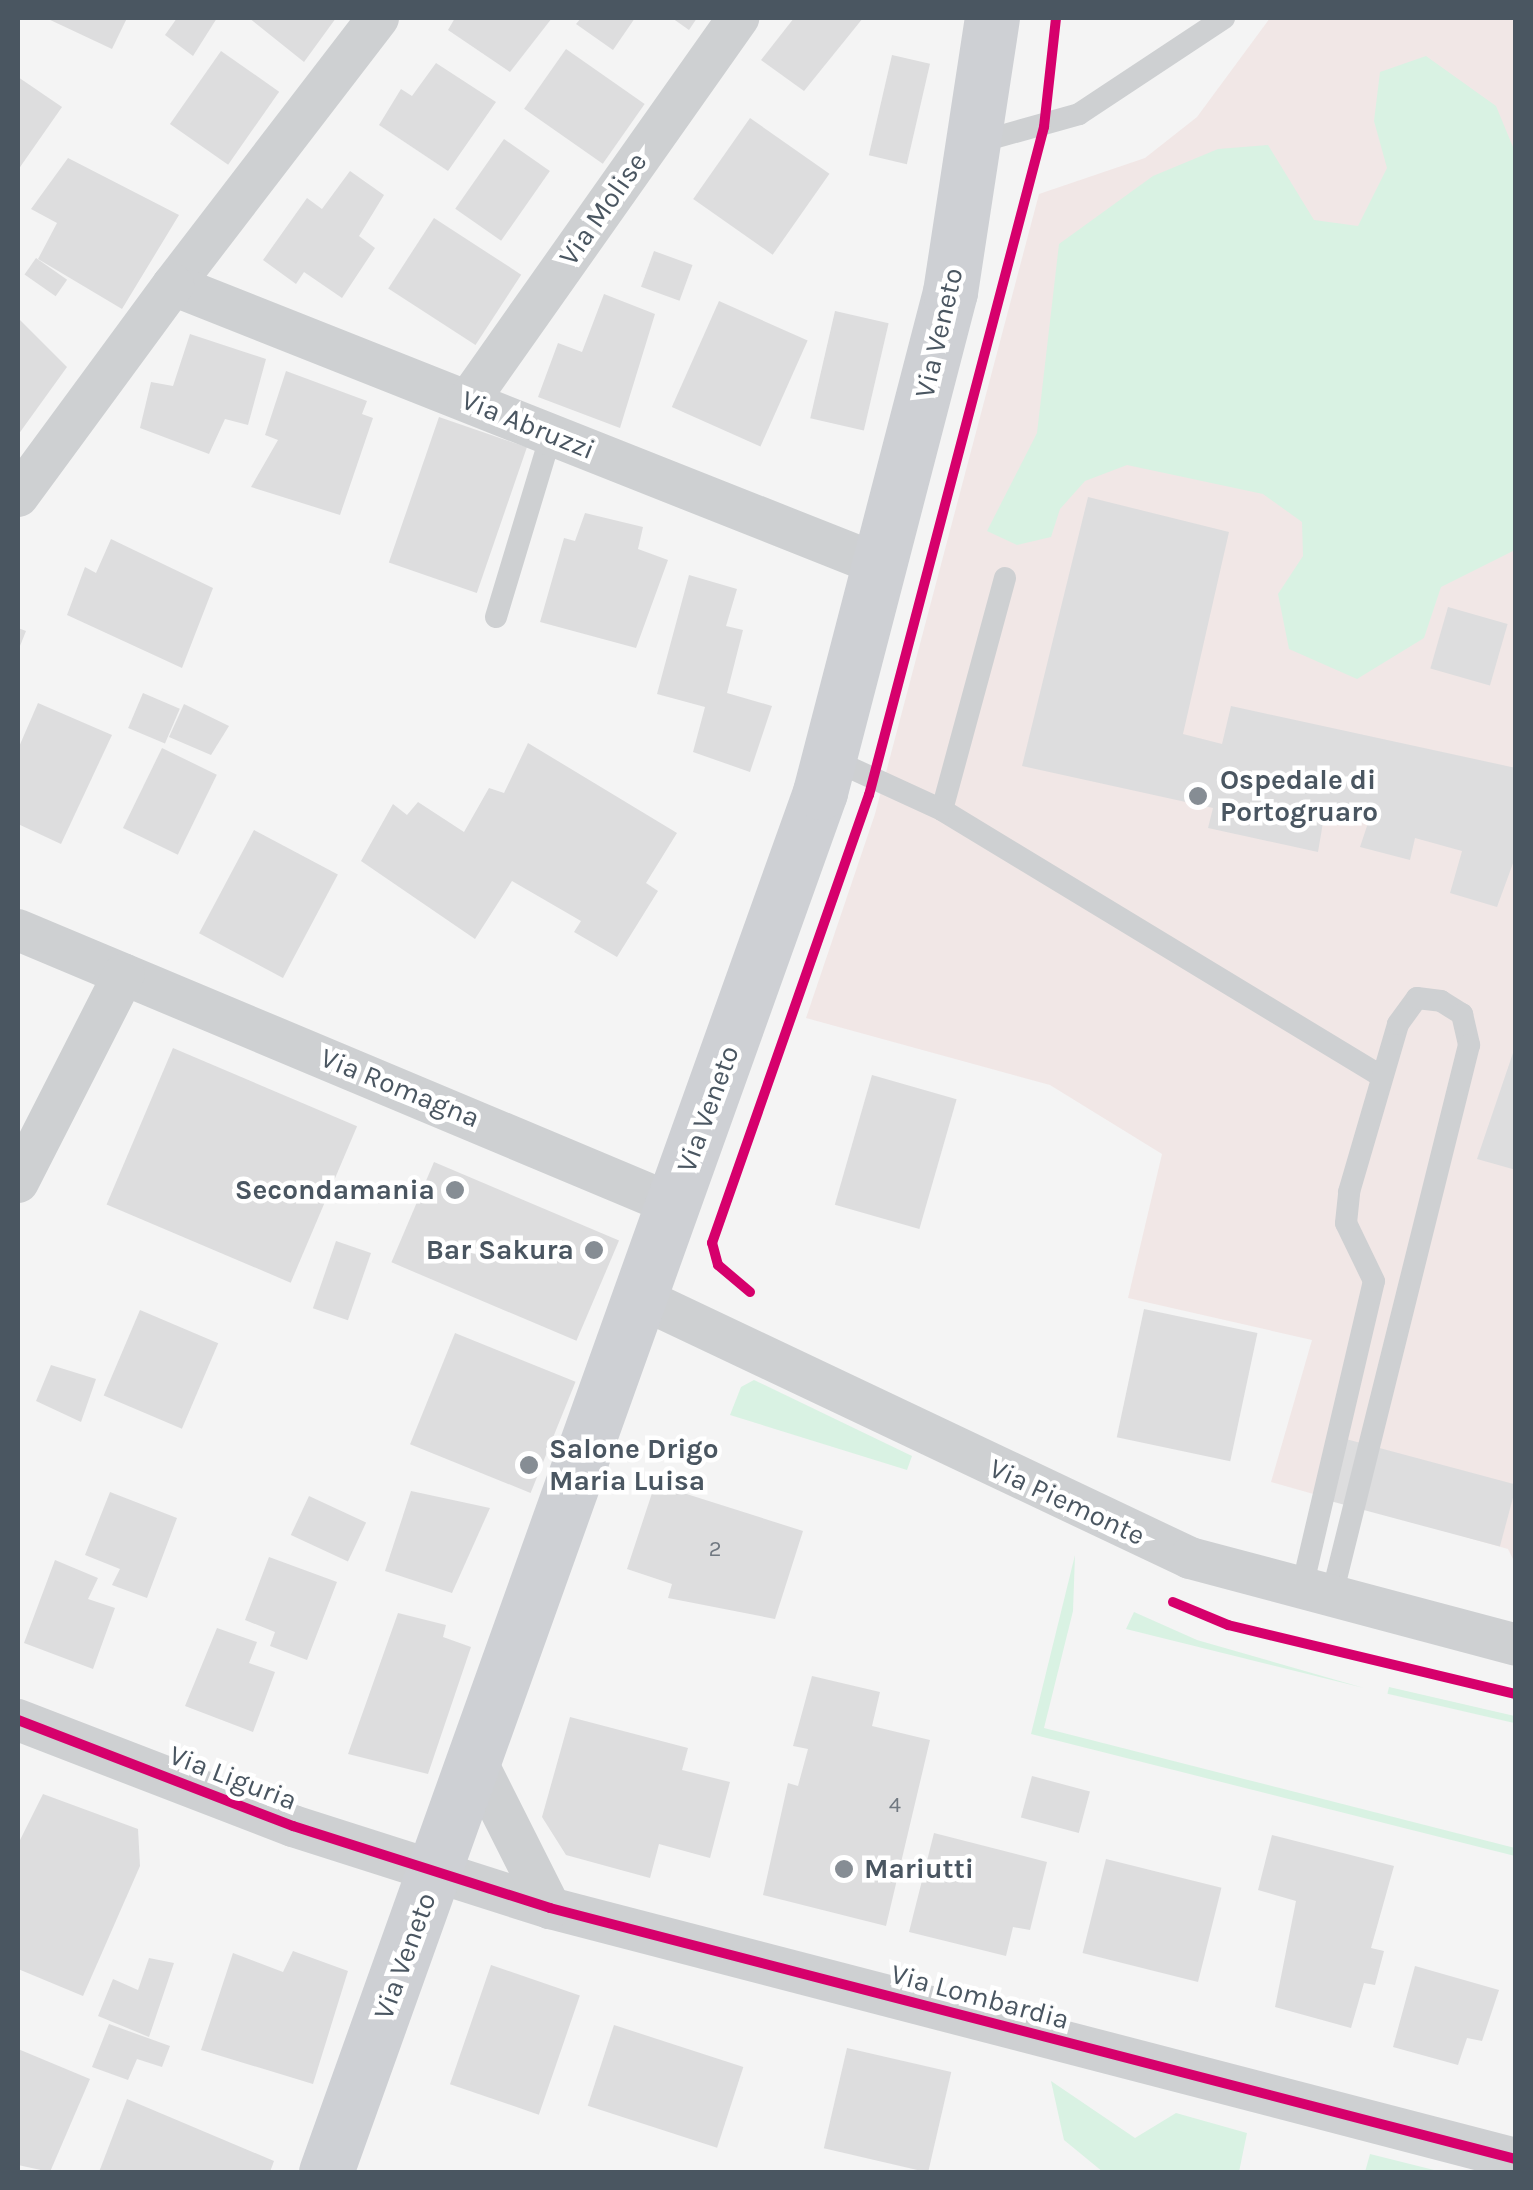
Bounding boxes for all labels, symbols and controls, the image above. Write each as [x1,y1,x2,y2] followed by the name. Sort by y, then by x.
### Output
[552,146,654,272] street label: Via Molise
[908,265,970,401] street label: Via Veneto
[456,383,600,467] street label: Via Abruzzi
[1220,763,1378,829] place label: Ospedale di Portogruaro
[1185,783,1211,809] marker: Ospedale di Portogruaro
[316,1041,484,1135] street label: Via Romagna
[670,1041,746,1177] street label: Via Veneto
[235,1173,435,1207] place label: Secondamania
[444,1179,466,1201] marker: Secondamania
[426,1233,574,1267] place label: Bar Sakura
[583,1239,605,1261] marker: Bar Sakura
[549,1432,719,1498] place label: Salone Drigo Maria Luisa
[984,1451,1150,1553] street label: Via Piemonte
[518,1454,540,1476] marker: Salone Drigo Maria Luisa
[709,1537,721,1563] house number: 2
[164,1738,302,1818] street label: Via Liguria
[889,1793,901,1819] house number: 4
[864,1852,974,1886] place label: Mariutti
[833,1858,855,1880] marker: Mariutti
[367,1888,443,2024] street label: Via Veneto
[887,1957,1073,2037] street label: Via Lombardia

